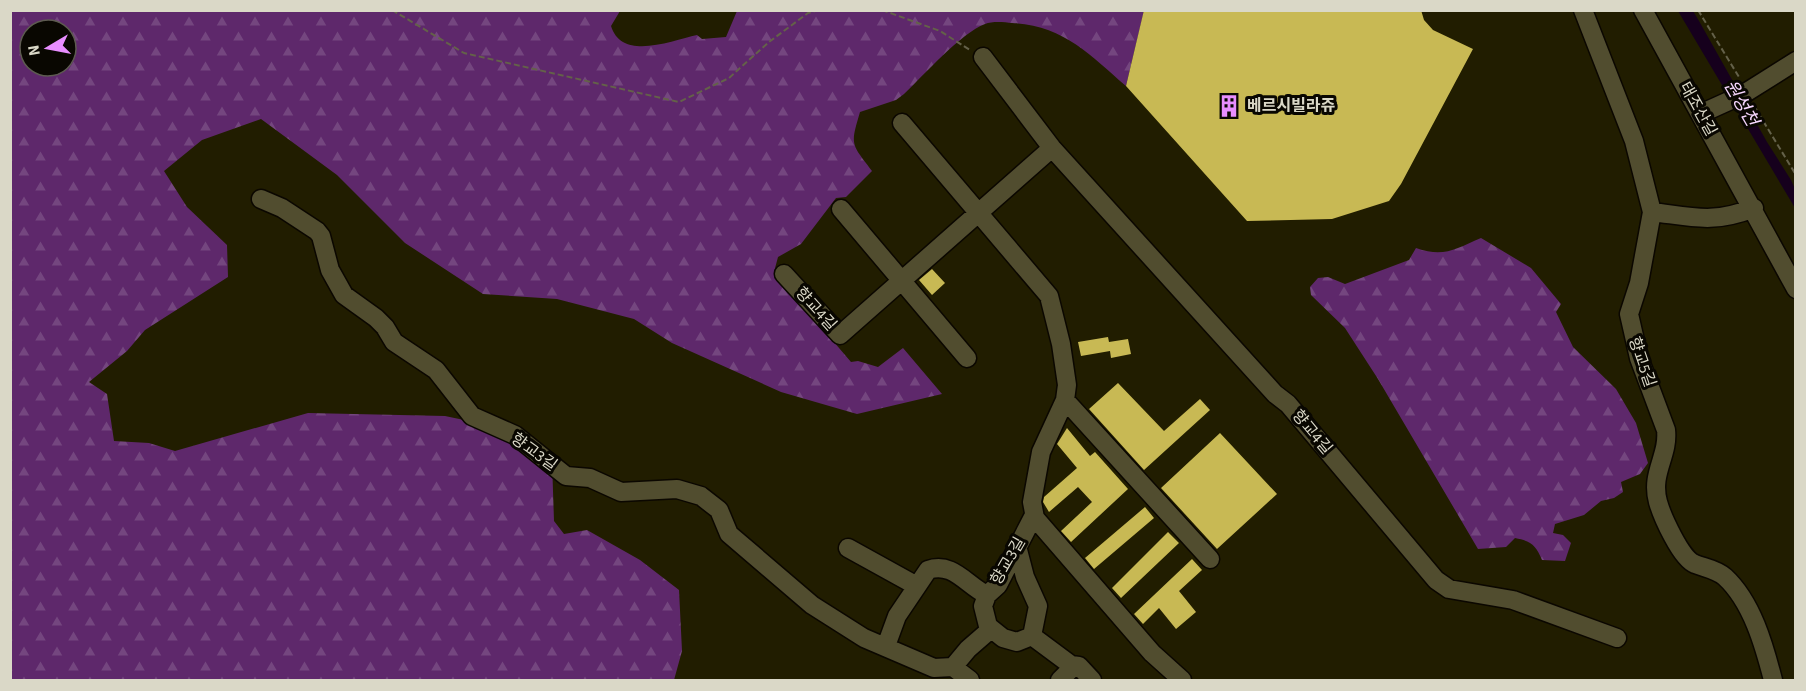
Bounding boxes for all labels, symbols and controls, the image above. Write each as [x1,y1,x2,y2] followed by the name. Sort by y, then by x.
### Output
[18,18,78,78] north arrow
[22,43,46,58] text: N
[1718,75,1765,133] water label: 원성천
[1674,78,1722,140] street label: 태조산길
[1216,93,1242,119] building icon: 베르시빌라쥬
[1247,95,1336,117] place label: 베르시빌라쥬
[790,282,842,336] street label: 향교4길
[1623,334,1661,390] street label: 향교5길
[1287,405,1337,459] street label: 향교4길
[506,428,562,476] street label: 향교3길
[985,533,1031,589] street label: 향교3길

